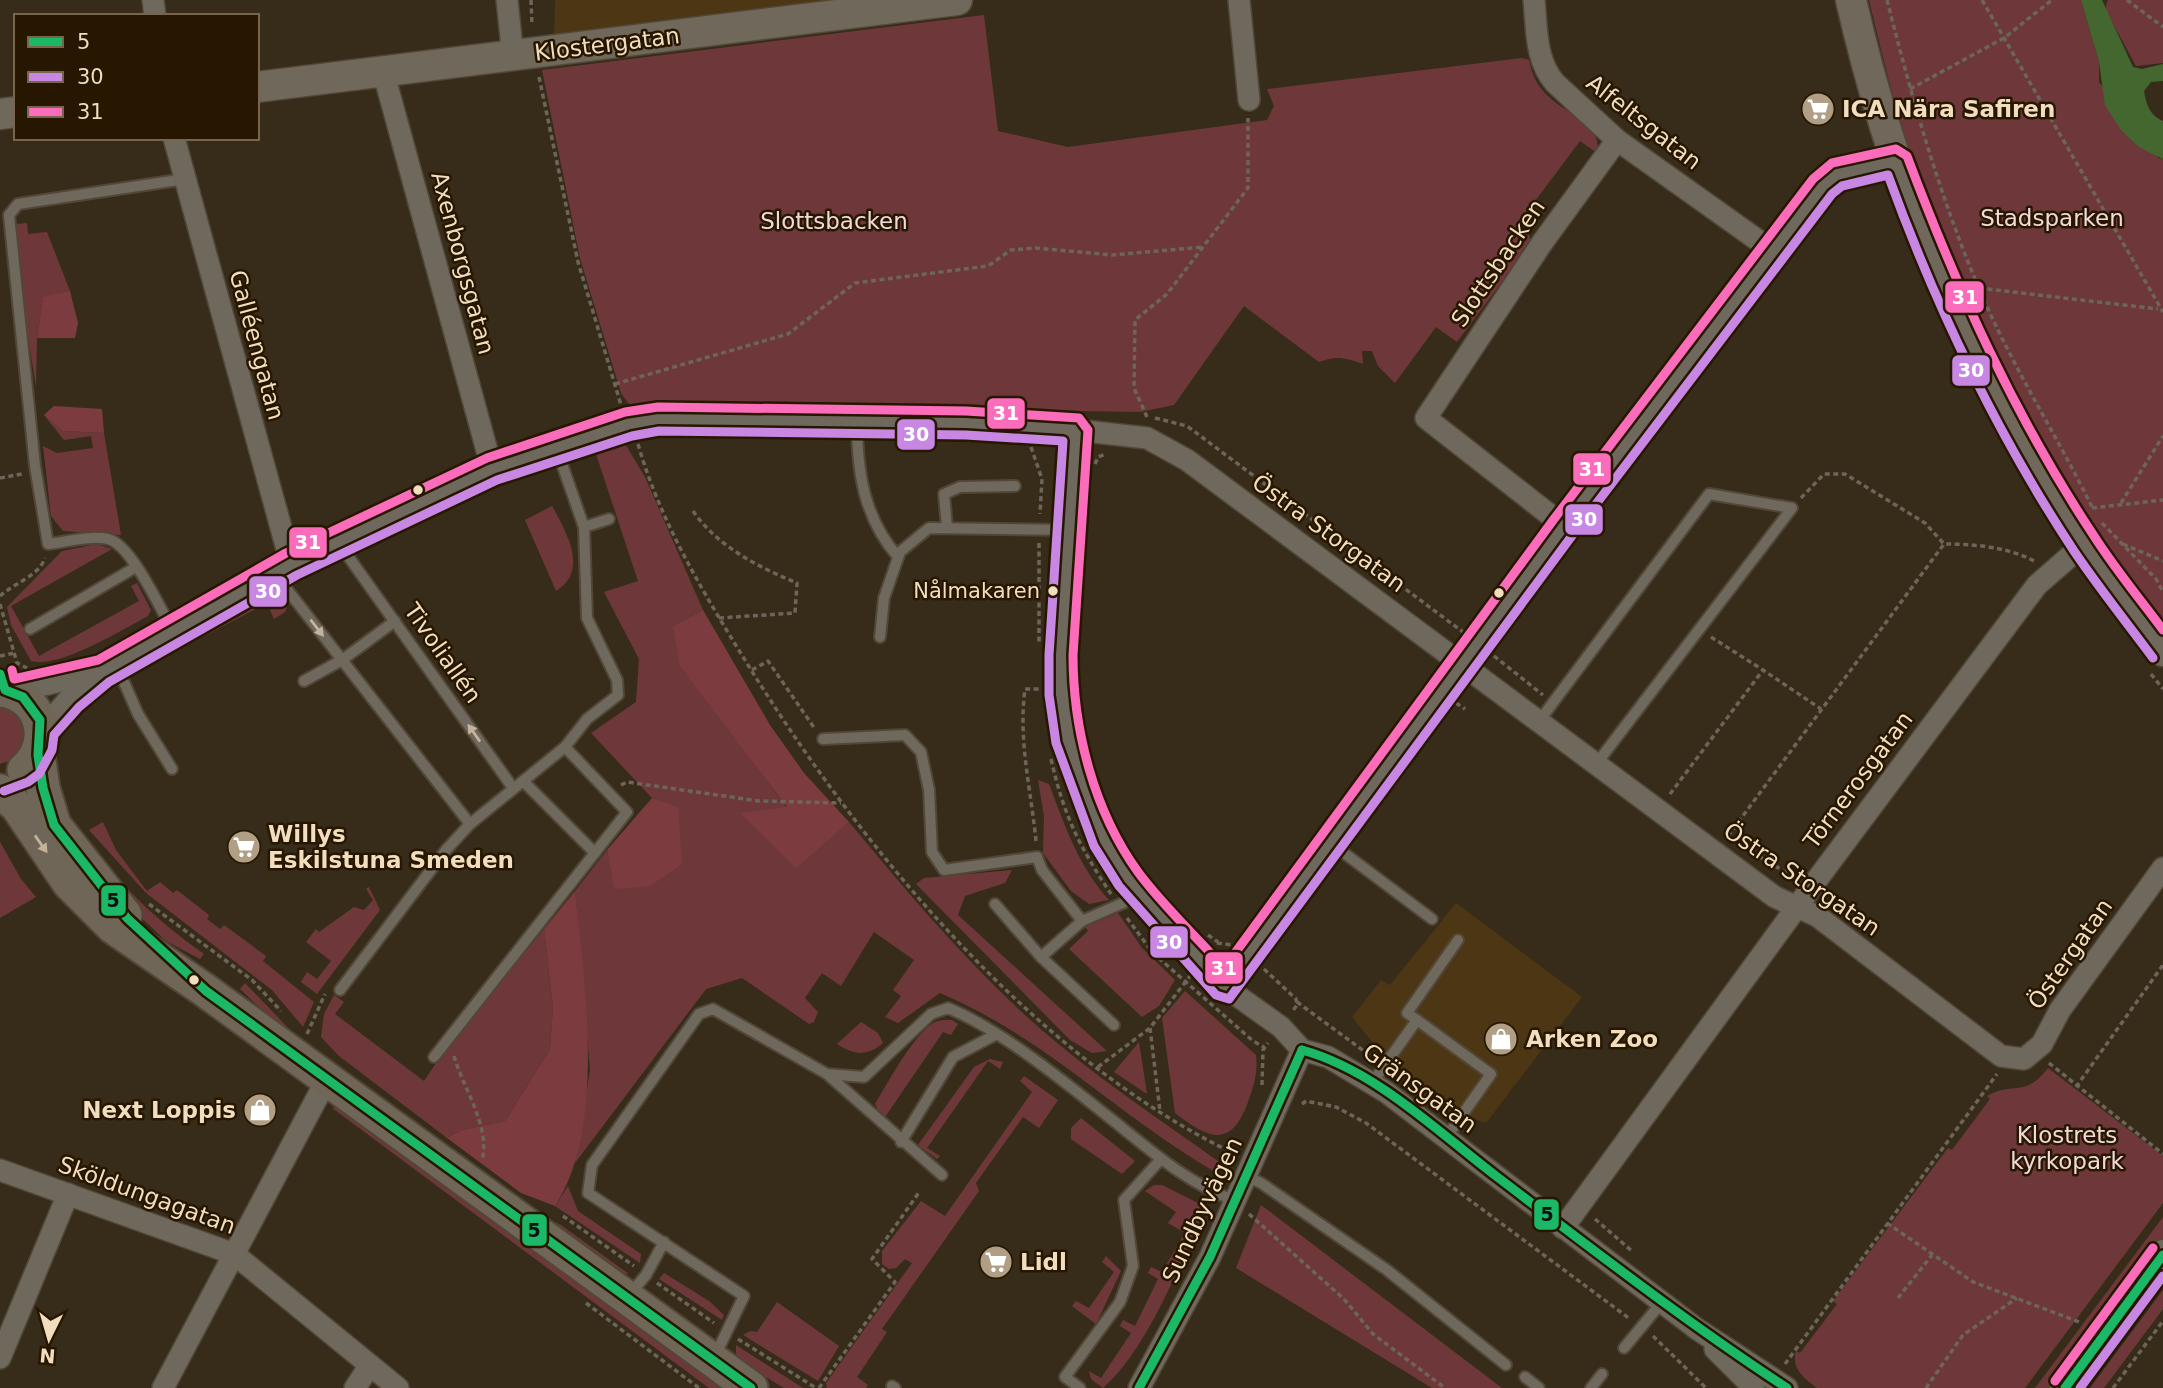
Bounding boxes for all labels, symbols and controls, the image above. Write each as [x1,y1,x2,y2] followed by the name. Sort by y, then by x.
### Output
[14,14,259,140] legend
[533,22,681,66] street label: Klostergatan
[77,30,90,54] text: 5
[77,65,104,89] text: 30
[1582,69,1706,175] street label: Alfeltsgatan
[1799,90,1837,128] supermarket icon: ICA Nära Safiren
[1842,96,2055,122] place label: ICA Nära Safiren
[77,100,104,124] text: 31
[426,169,500,357] street label: Axenborgsgatan
[1446,195,1550,331] street label: Slottsbacken
[1980,205,2124,231] park label: Stadsparken
[760,208,908,234] park label: Slottsbacken
[225,267,289,423] street label: Galléengatan
[1944,280,1985,314] line badge: 31
[1952,286,1978,308] text: 31
[1951,354,1991,387] line badge: 30
[1958,359,1984,381] text: 30
[986,397,1026,430] line badge: 31
[993,402,1019,424] text: 31
[896,418,936,451] line badge: 30
[903,423,929,445] text: 30
[1572,452,1612,486] line badge: 31
[1579,458,1605,480] text: 31
[1247,468,1411,597] street label: Östra Storgatan
[411,483,425,497] unlabelled marker
[1564,503,1604,536] line badge: 30
[1571,508,1597,530] text: 30
[288,526,328,559] line badge: 31
[295,531,321,553] text: 31
[248,575,288,608] line badge: 30
[913,578,1040,603] place label: Nålmakaren
[255,580,281,602] text: 30
[1046,584,1060,598] marker: Nålmakaren
[1492,586,1506,600] unlabelled marker
[399,597,487,708] street label: Tivoliallén
[309,618,324,636] one-way arrow
[1798,707,1918,854] street label: Törnerosgatan
[467,724,481,742] one-way arrow
[1719,816,1886,941] street label: Östra Storgatan
[268,821,514,873] place label: Willys Eskilstuna Smeden
[225,828,263,866] supermarket icon: Willys Eskilstuna Smeden
[34,835,48,853] one-way arrow
[100,884,127,917] line badge: 5
[106,889,120,911] text: 5
[2022,893,2118,1014] street label: Östergatan
[1149,925,1189,959] line badge: 30
[1156,931,1182,953] text: 30
[1204,951,1244,985] line badge: 31
[1211,957,1237,979] text: 31
[187,973,201,987] unlabelled marker
[1482,1020,1520,1058] shop icon: Arken Zoo
[1526,1026,1658,1052] place label: Arken Zoo
[1358,1038,1482,1138] street label: Gränsgatan
[241,1091,279,1129] shop icon: Next Loppis
[82,1097,236,1123] place label: Next Loppis
[2010,1122,2124,1174] park label: Klostrets kyrkopark
[1157,1133,1247,1287] street label: Sundbyvägen
[55,1151,239,1239] street label: Sköldungagatan
[1533,1198,1560,1231] line badge: 5
[1540,1203,1554,1225] text: 5
[521,1213,548,1247] line badge: 5
[527,1219,541,1241] text: 5
[977,1243,1015,1281] supermarket icon: Lidl
[1020,1249,1067,1275] place label: Lidl
[14,1304,84,1374] north arrow
[39,1344,56,1368] text: N

